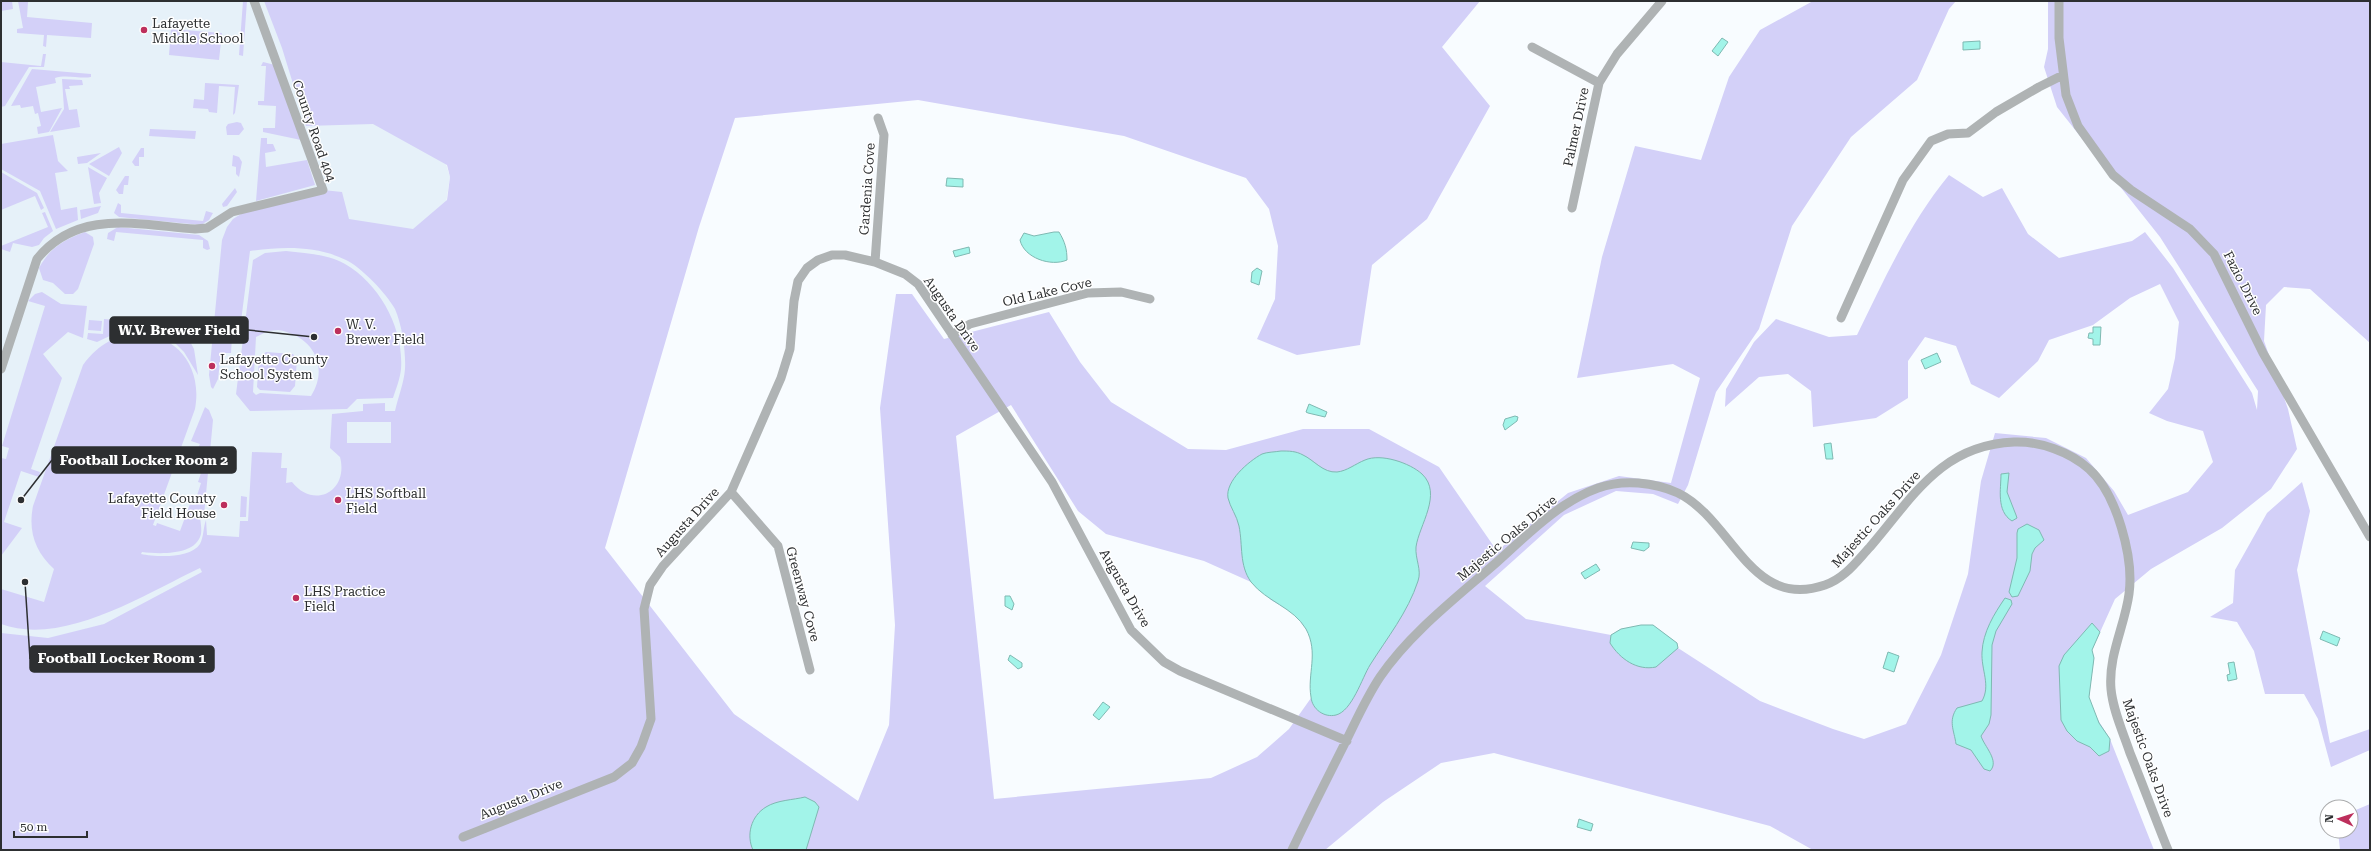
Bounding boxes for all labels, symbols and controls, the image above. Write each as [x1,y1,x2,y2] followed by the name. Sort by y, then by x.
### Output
[152,16,244,46] place label: Lafayette Middle School
[139,25,149,35] marker: Lafayette Middle School
[290,78,339,185] street label: County Road 404
[1560,86,1592,168] street label: Palmer Drive
[856,142,878,236] street label: Gardenia Cove
[2221,249,2265,317] street label: Fazio Drive
[921,274,983,354] street label: Augusta Drive
[1001,274,1093,310] street label: Old Lake Cove
[110,317,248,343] callout: W.V. Brewer Field
[346,317,425,347] place label: W. V. Brewer Field
[118,322,241,338] text: W.V. Brewer Field
[333,326,343,336] marker: W. V. Brewer Field
[220,352,328,382] place label: Lafayette County School System
[207,361,217,371] marker: Lafayette County School System
[52,447,236,473] callout: Football Locker Room 2
[60,452,228,468] text: Football Locker Room 2
[1829,468,1923,570] street label: Majestic Oaks Drive
[652,484,722,560] street label: Augusta Drive
[346,486,426,516] place label: LHS Softball Field
[108,491,216,521] place label: Lafayette County Field House
[1454,492,1560,584] street label: Majestic Oaks Drive
[333,495,343,505] marker: LHS Softball Field
[219,500,229,510] marker: Lafayette County Field House
[783,545,823,643] street label: Greenway Cove
[1097,546,1153,630] street label: Augusta Drive
[304,584,385,614] place label: LHS Practice Field
[291,593,301,603] marker: LHS Practice Field
[30,646,214,672] callout: Football Locker Room 1
[38,650,206,666] text: Football Locker Room 1
[2120,697,2176,819] street label: Majestic Oaks Drive
[477,776,565,822] street label: Augusta Drive
[2319,799,2359,839] north arrow
[14,813,87,839] scale bar
[2323,813,2336,823] text: N
[20,820,47,834] text: 50 m

